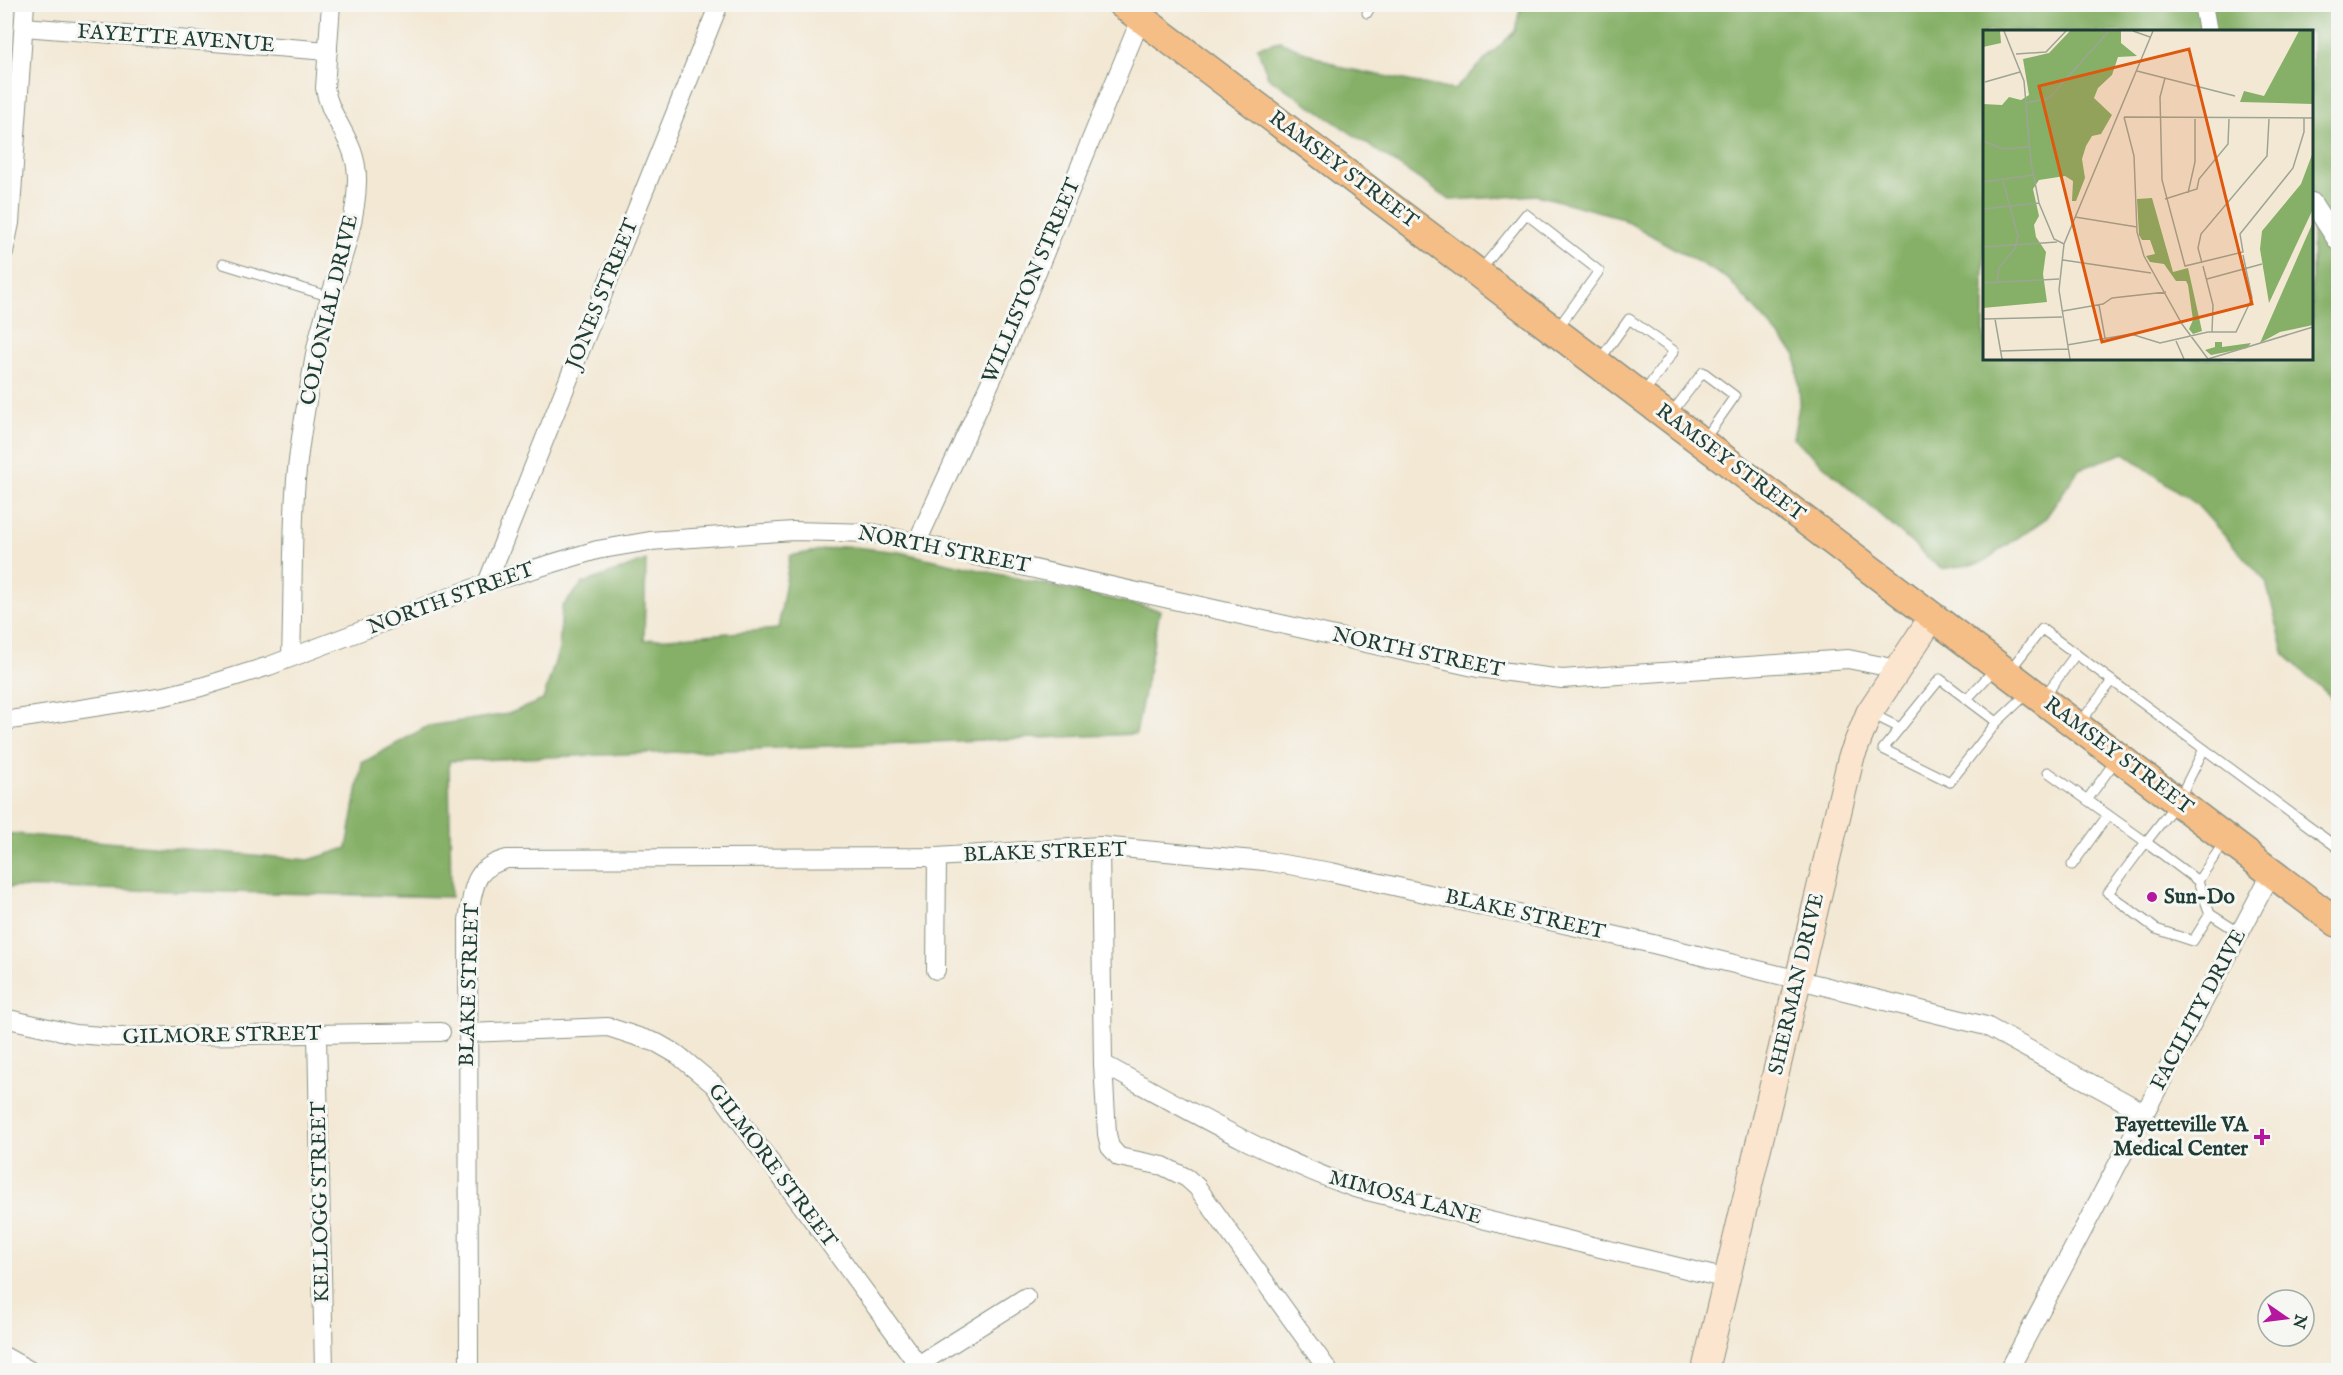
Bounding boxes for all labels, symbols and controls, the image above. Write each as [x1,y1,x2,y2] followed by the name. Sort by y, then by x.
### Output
[76,19,276,59] street label: FAYETTE AVENUE
[1983,30,2313,360] inset map
[1263,105,1424,235] street label: RAMSEY STREET
[977,174,1088,388] street label: WILLISTON STREET
[295,212,365,408] street label: COLONIAL DRIVE
[560,214,646,375] street label: JONES STREET
[1650,398,1811,528] street label: RAMSEY STREET
[856,520,1033,580] street label: NORTH STREET
[364,556,538,642] street label: NORTH STREET
[1330,622,1507,685] street label: NORTH STREET
[2038,691,2199,821] street label: RAMSEY STREET
[963,837,1128,869] street label: BLAKE STREET
[1442,883,1608,947] street label: BLAKE STREET
[2164,884,2235,911] place label: Sun-Do
[1763,890,1831,1078] street label: SHERMAN DRIVE
[2145,890,2159,904] marker: Sun-Do
[454,902,486,1067] street label: BLAKE STREET
[2145,925,2253,1095] street label: FACILITY DRIVE
[122,1021,322,1051] street label: GILMORE STREET
[701,1079,843,1254] street label: GILMORE STREET
[306,1100,336,1303] street label: KELLOGG STREET
[2113,1112,2250,1163] place label: Fayetteville VA Medical Center
[2253,1128,2271,1146] marker: Fayetteville VA Medical Center
[1326,1165,1484,1231] street label: MIMOSA LANE
[2256,1288,2316,1348] north arrow
[2287,1311,2310,1330] text: N

